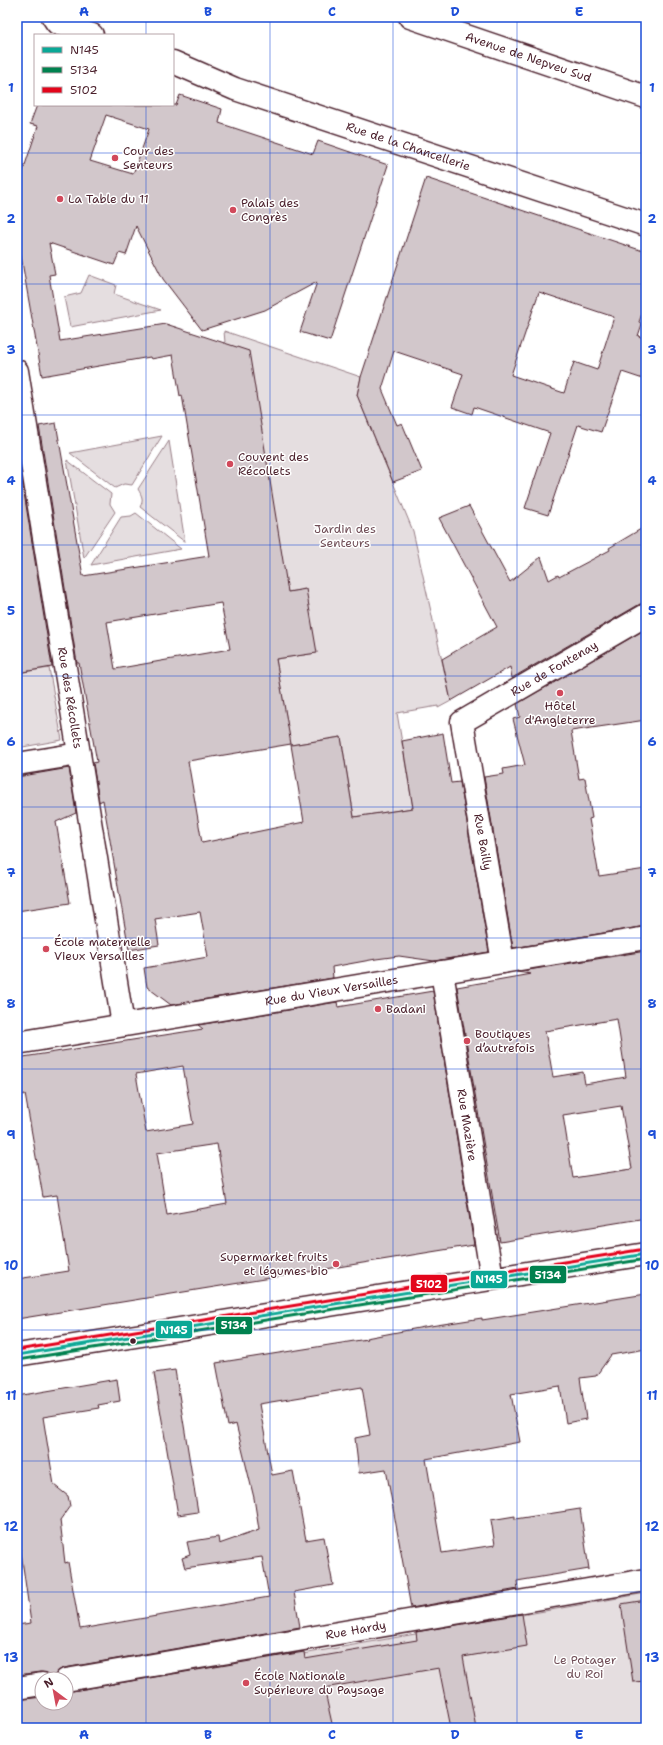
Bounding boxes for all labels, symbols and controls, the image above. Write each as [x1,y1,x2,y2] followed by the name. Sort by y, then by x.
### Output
[79,3,89,20] text: A
[204,3,212,20] text: B
[328,3,336,20] text: C
[450,3,460,20] text: D
[575,3,584,20] text: E
[463,28,594,86] street label: Avenue de Nepveu Sud
[34,34,174,106] legend
[70,42,99,58] text: N145
[70,62,98,78] text: 5134
[8,79,14,96] text: 1
[649,79,655,96] text: 1
[70,82,98,98] text: 5102
[344,118,473,174] street label: Rue de la Chancellerie
[123,143,174,173] place label: Cour des Senteurs
[110,153,120,163] marker: Cour des Senteurs
[68,191,149,207] place label: La Table du 11
[55,194,65,204] marker: La Table du 11
[241,195,299,225] place label: Palais des Congrès
[228,205,238,215] marker: Palais des Congrès
[6,210,16,227] text: 2
[647,210,657,227] text: 2
[6,341,16,358] text: 3
[647,341,657,358] text: 3
[238,449,309,479] place label: Couvent des Récollets
[225,459,235,469] marker: Couvent des Récollets
[6,472,16,489] text: 4
[647,472,657,489] text: 4
[314,521,376,551] park label: Jardin des Senteurs
[7,602,15,619] text: 5
[648,602,656,619] text: 5
[508,637,601,700] street label: Rue de Fontenay
[54,646,86,750] street label: Rue des Récollets
[555,688,565,698] marker: Hôtel d'Angleterre
[524,698,596,728] place label: Hôtel d'Angleterre
[6,733,16,750] text: 6
[647,733,657,750] text: 6
[470,812,496,872] street label: Rue Bailly
[6,864,16,881] text: 7
[647,864,657,881] text: 7
[54,934,151,964] place label: École maternelle Vieux Versailles
[41,944,51,954] marker: École maternelle Vieux Versailles
[264,971,399,1009] street label: Rue du Vieux Versailles
[6,995,16,1012] text: 8
[647,995,657,1012] text: 8
[386,1001,426,1017] place label: Badani
[373,1004,383,1014] marker: Badani
[475,1026,535,1056] place label: Boutiques d’autrefois
[462,1036,472,1046] marker: Boutiques d’autrefois
[453,1088,481,1163] street label: Rue Mazière
[6,1126,16,1143] text: 9
[647,1126,657,1143] text: 9
[220,1249,328,1279] place label: Supermarket fruits et légumes bio
[4,1257,18,1274] text: 10
[645,1257,659,1274] text: 10
[331,1259,341,1269] marker: Supermarket fruits et légumes bio
[529,1265,567,1284] line badge: 5134
[535,1268,562,1283] text: 5134
[470,1270,508,1289] line badge: N145
[475,1272,503,1287] text: N145
[410,1274,448,1293] line badge: 5102
[416,1277,442,1292] text: 5102
[215,1316,253,1335] line badge: 5134
[221,1318,248,1333] text: 5134
[155,1320,193,1339] line badge: N145
[160,1323,188,1338] text: N145
[128,1336,138,1346] unlabelled marker
[5,1387,17,1404] text: 11
[646,1387,658,1404] text: 11
[4,1518,18,1535] text: 12
[645,1518,659,1535] text: 12
[324,1617,387,1643] street label: Rue Hardy
[4,1649,18,1666] text: 13
[645,1649,659,1666] text: 13
[554,1652,617,1682] park label: Le Potager du Roi
[254,1668,385,1698] place label: École Nationale Supérieure du Paysage
[34,1671,74,1711] north arrow
[41,1674,57,1692] text: N
[241,1678,251,1688] marker: École Nationale Supérieure du Paysage
[79,1726,89,1743] text: A
[204,1726,212,1743] text: B
[328,1726,336,1743] text: C
[450,1726,460,1743] text: D
[575,1726,584,1743] text: E

